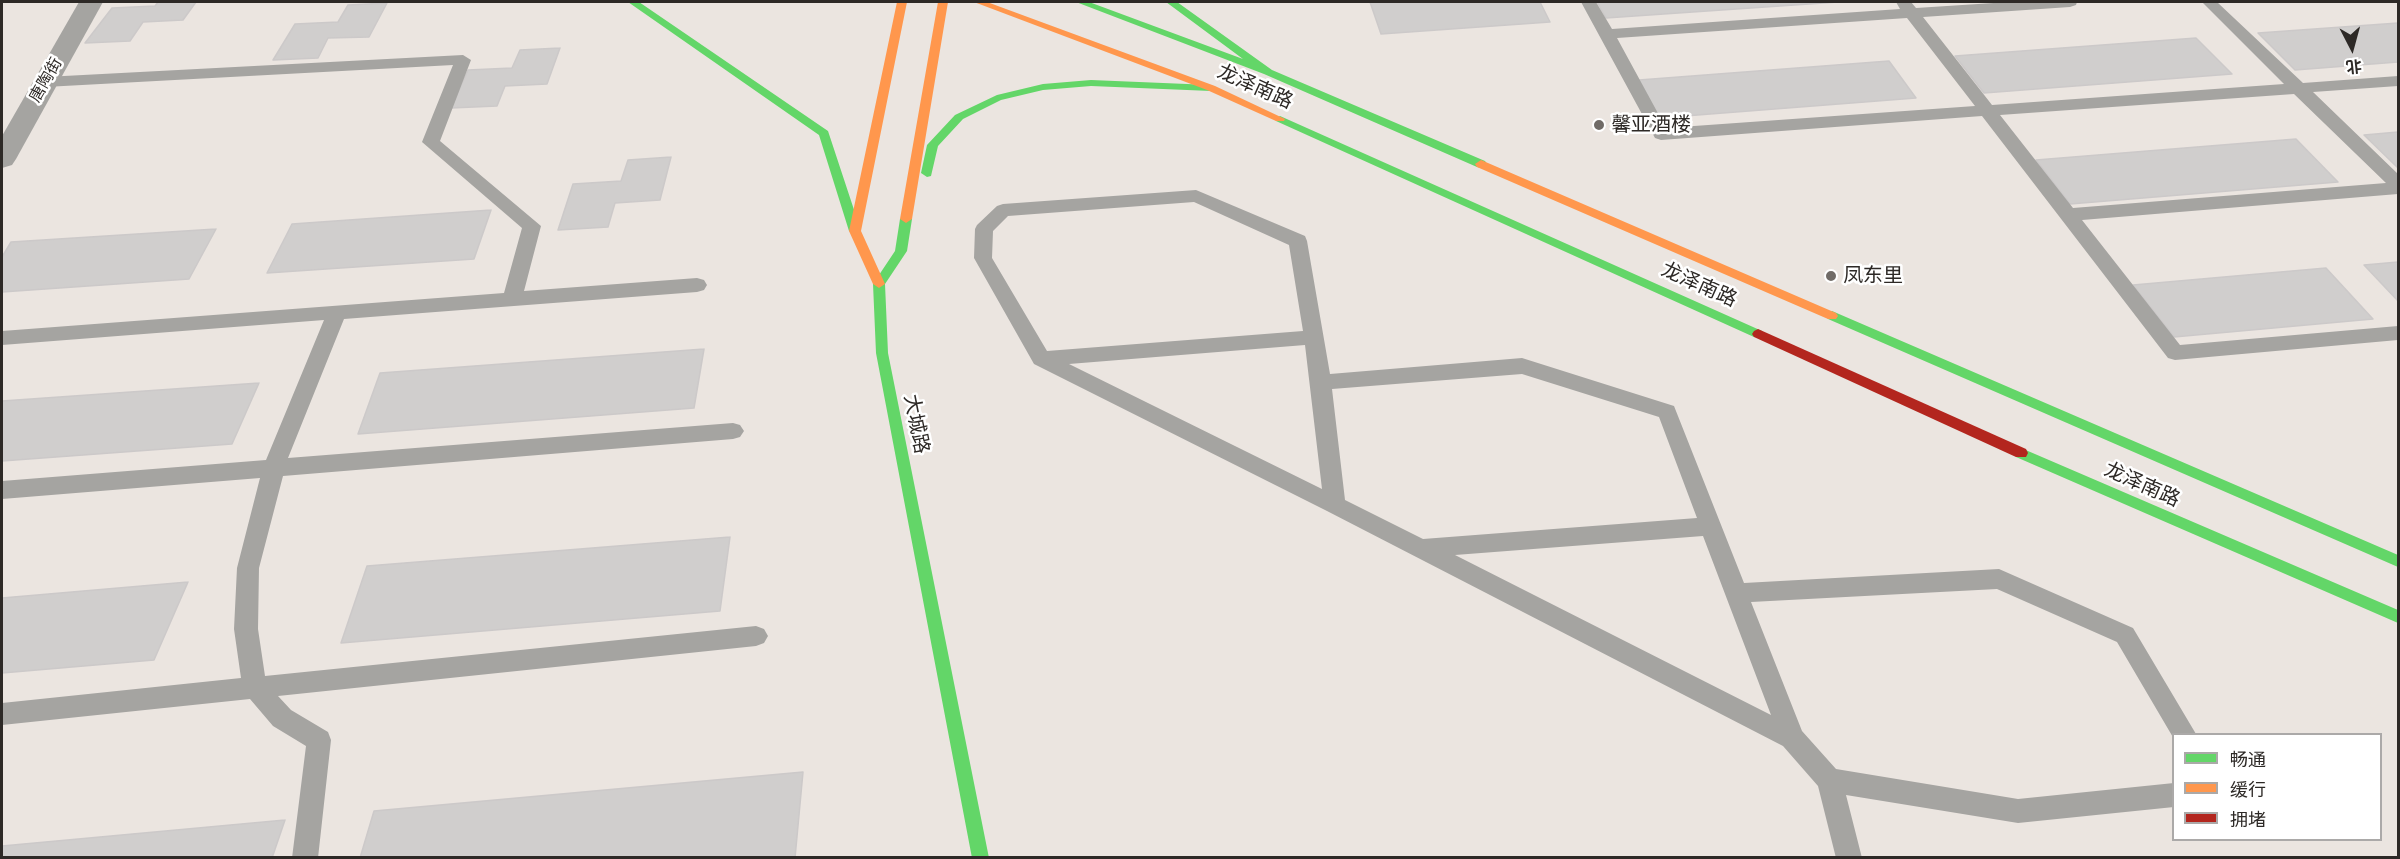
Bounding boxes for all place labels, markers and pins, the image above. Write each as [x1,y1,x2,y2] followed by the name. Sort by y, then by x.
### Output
[1611,113,1691,137] place label: 馨亚酒楼
[1592,118,1606,132] marker: 馨亚酒楼
[1843,264,1903,288] place label: 凤东里
[1824,269,1838,283] marker: 凤东里

